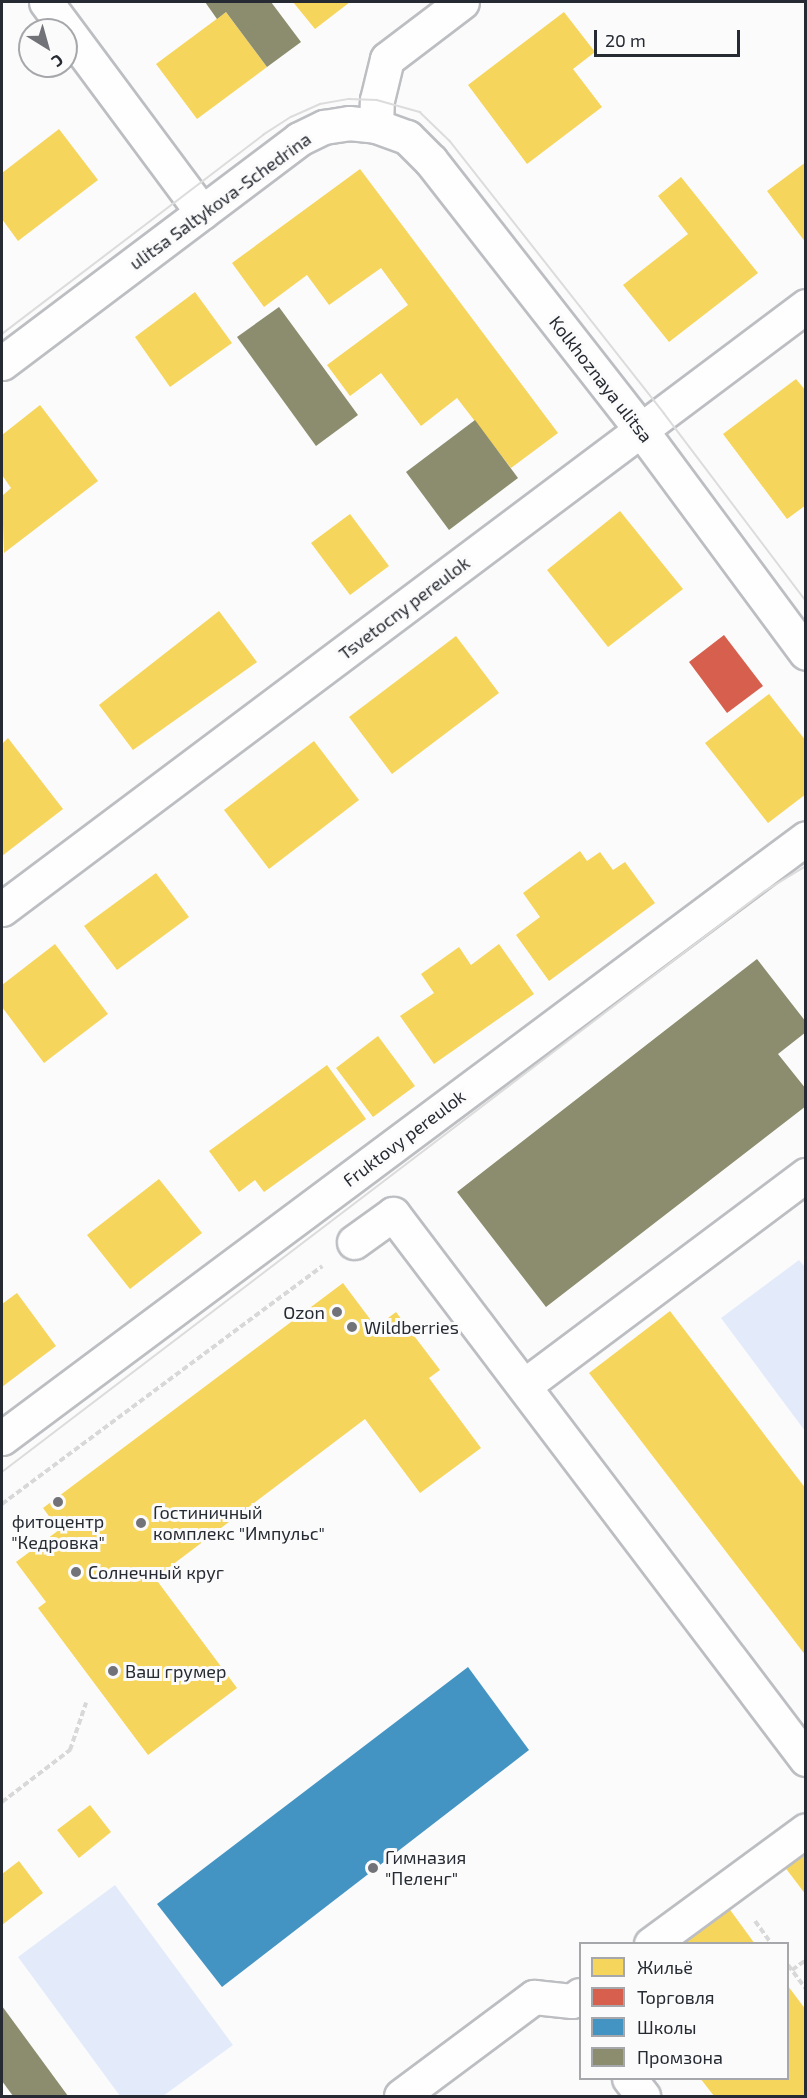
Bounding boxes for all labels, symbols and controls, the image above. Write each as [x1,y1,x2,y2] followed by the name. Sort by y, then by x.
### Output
[18,18,78,78] north arrow
[597,18,742,56] scale bar
[605,29,646,51] text: 20 m
[48,51,67,72] text: С
[125,128,315,274] street label: ulitsa Saltykova-Schedrina
[545,311,657,447] street label: Kolkhoznaya ulitsa
[334,552,474,664] street label: Tsvetocny pereulok
[338,1085,470,1191] street label: Fruktovy pereulok
[283,1301,325,1323] place label: Ozon
[330,1305,344,1319] marker: Ozon
[364,1316,459,1338] place label: Wildberries
[345,1320,359,1334] marker: Wildberries
[51,1495,65,1509] marker: фитоцентр "Кедровка"
[153,1502,325,1544] place label: Гостиничный комплекс "Импульс"
[11,1511,105,1553] place label: фитоцентр "Кедровка"
[134,1516,148,1530] marker: Гостиничный комплекс "Импульс"
[88,1561,224,1583] place label: Солнечный круг
[69,1565,83,1579] marker: Солнечный круг
[125,1660,227,1682] place label: Ваш грумер
[106,1664,120,1678] marker: Ваш грумер
[385,1847,466,1890] place label: Гимназия "Пеленг"
[366,1861,380,1875] marker: Гимназия "Пеленг"
[579,1942,789,2080] legend
[637,1956,693,1978] text: Жильё
[637,1986,715,2008] text: Торговля
[637,2016,697,2038] text: Школы
[637,2046,723,2068] text: Промзона

